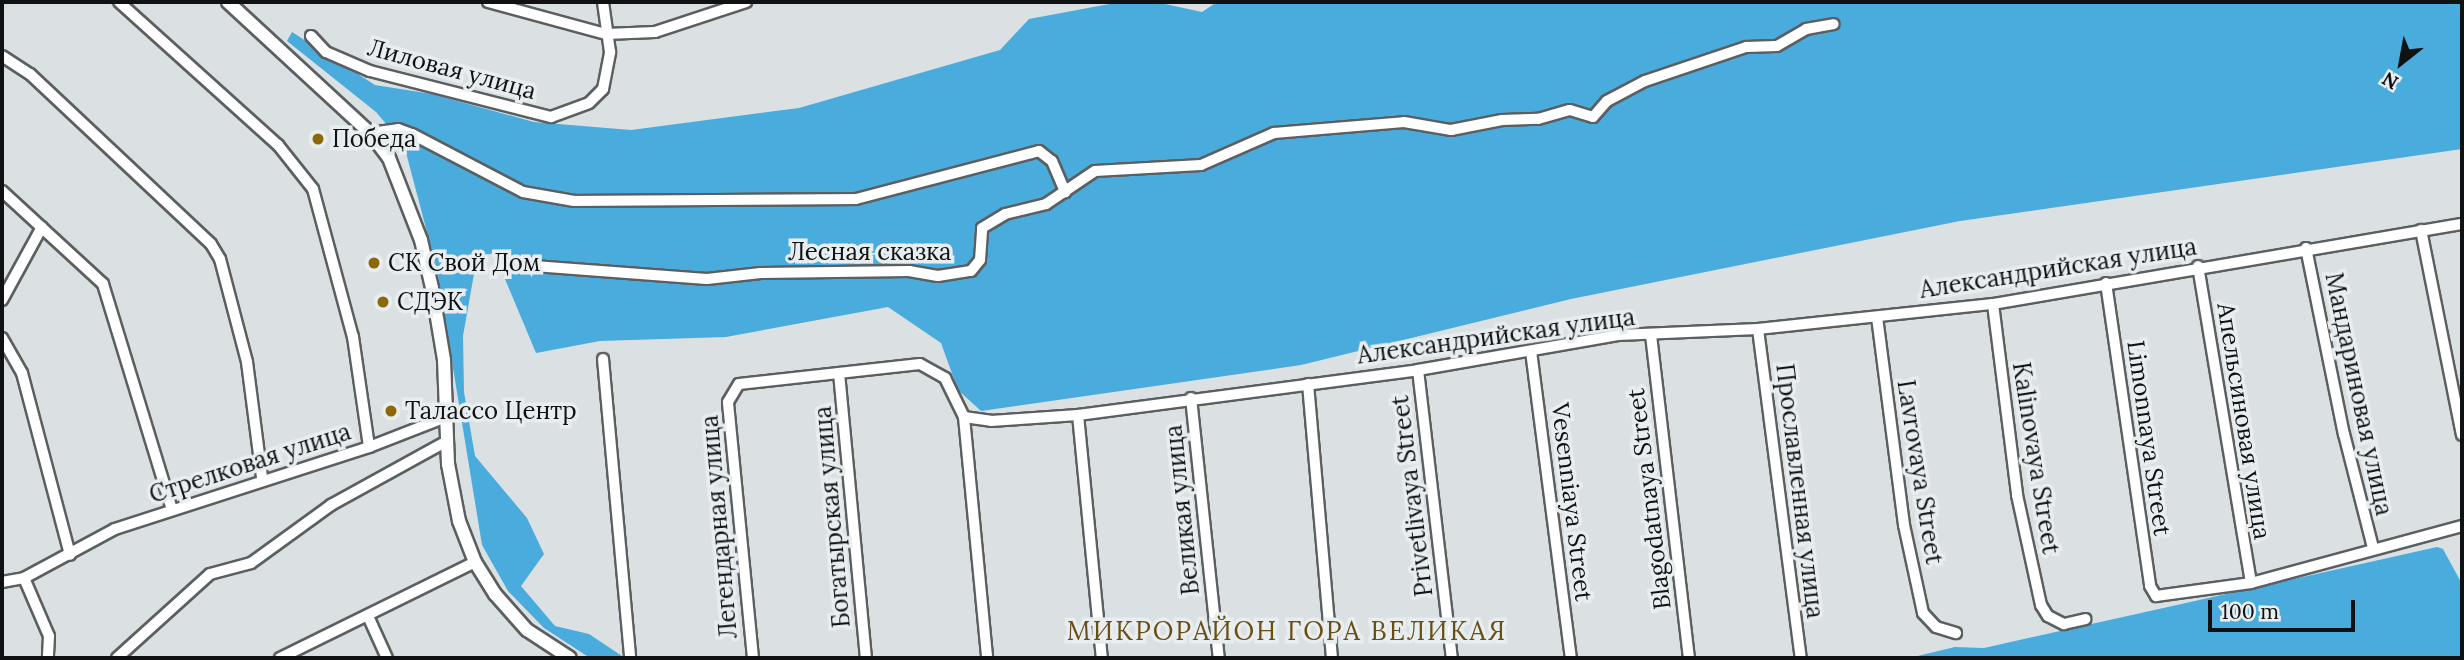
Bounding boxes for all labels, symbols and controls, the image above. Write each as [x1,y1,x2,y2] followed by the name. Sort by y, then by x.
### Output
[2366,28,2436,98] north arrow
[365,33,539,105] street label: Лиловая улица
[2378,67,2403,95] text: N
[332,125,416,153] place label: Победа
[310,131,326,147] marker: Победа
[1917,232,2199,304] street label: Александрийская улица
[789,238,951,266] street label: Лесная сказка
[388,249,540,277] place label: СК Свой Дом
[366,255,382,271] marker: СК Свой Дом
[2319,270,2399,518] street label: Мандариновая улица
[397,288,463,316] place label: СДЭК
[375,294,391,310] marker: СДЭК
[2211,301,2277,541] street label: Апельсиновая улица
[1355,302,1637,370] street label: Александрийская улица
[2121,339,2177,537] street label: Limonnaya Street
[2007,360,2065,556] street label: Kalinovaya Street
[1770,362,1830,620] street label: Прославленная улица
[1891,378,1949,566] street label: Lavrovaya Street
[1621,387,1677,611] street label: Blagodatnaya Street
[1385,394,1439,598] street label: Privetlivaya Street
[405,397,577,425] place label: Талассо Центр
[1546,401,1598,603] street label: Vesenniaya Street
[383,403,399,419] marker: Талассо Центр
[808,405,856,629] street label: Богатырская улица
[695,414,743,640] street label: Легендарная улица
[146,417,354,509] street label: Стрелковая улица
[1159,424,1205,596] street label: Великая улица
[2212,586,2359,630] scale bar
[2221,598,2279,625] text: 100 m
[1070,615,1504,647] district label: МИКРОРАЙОН ГОРА ВЕЛИКАЯ

